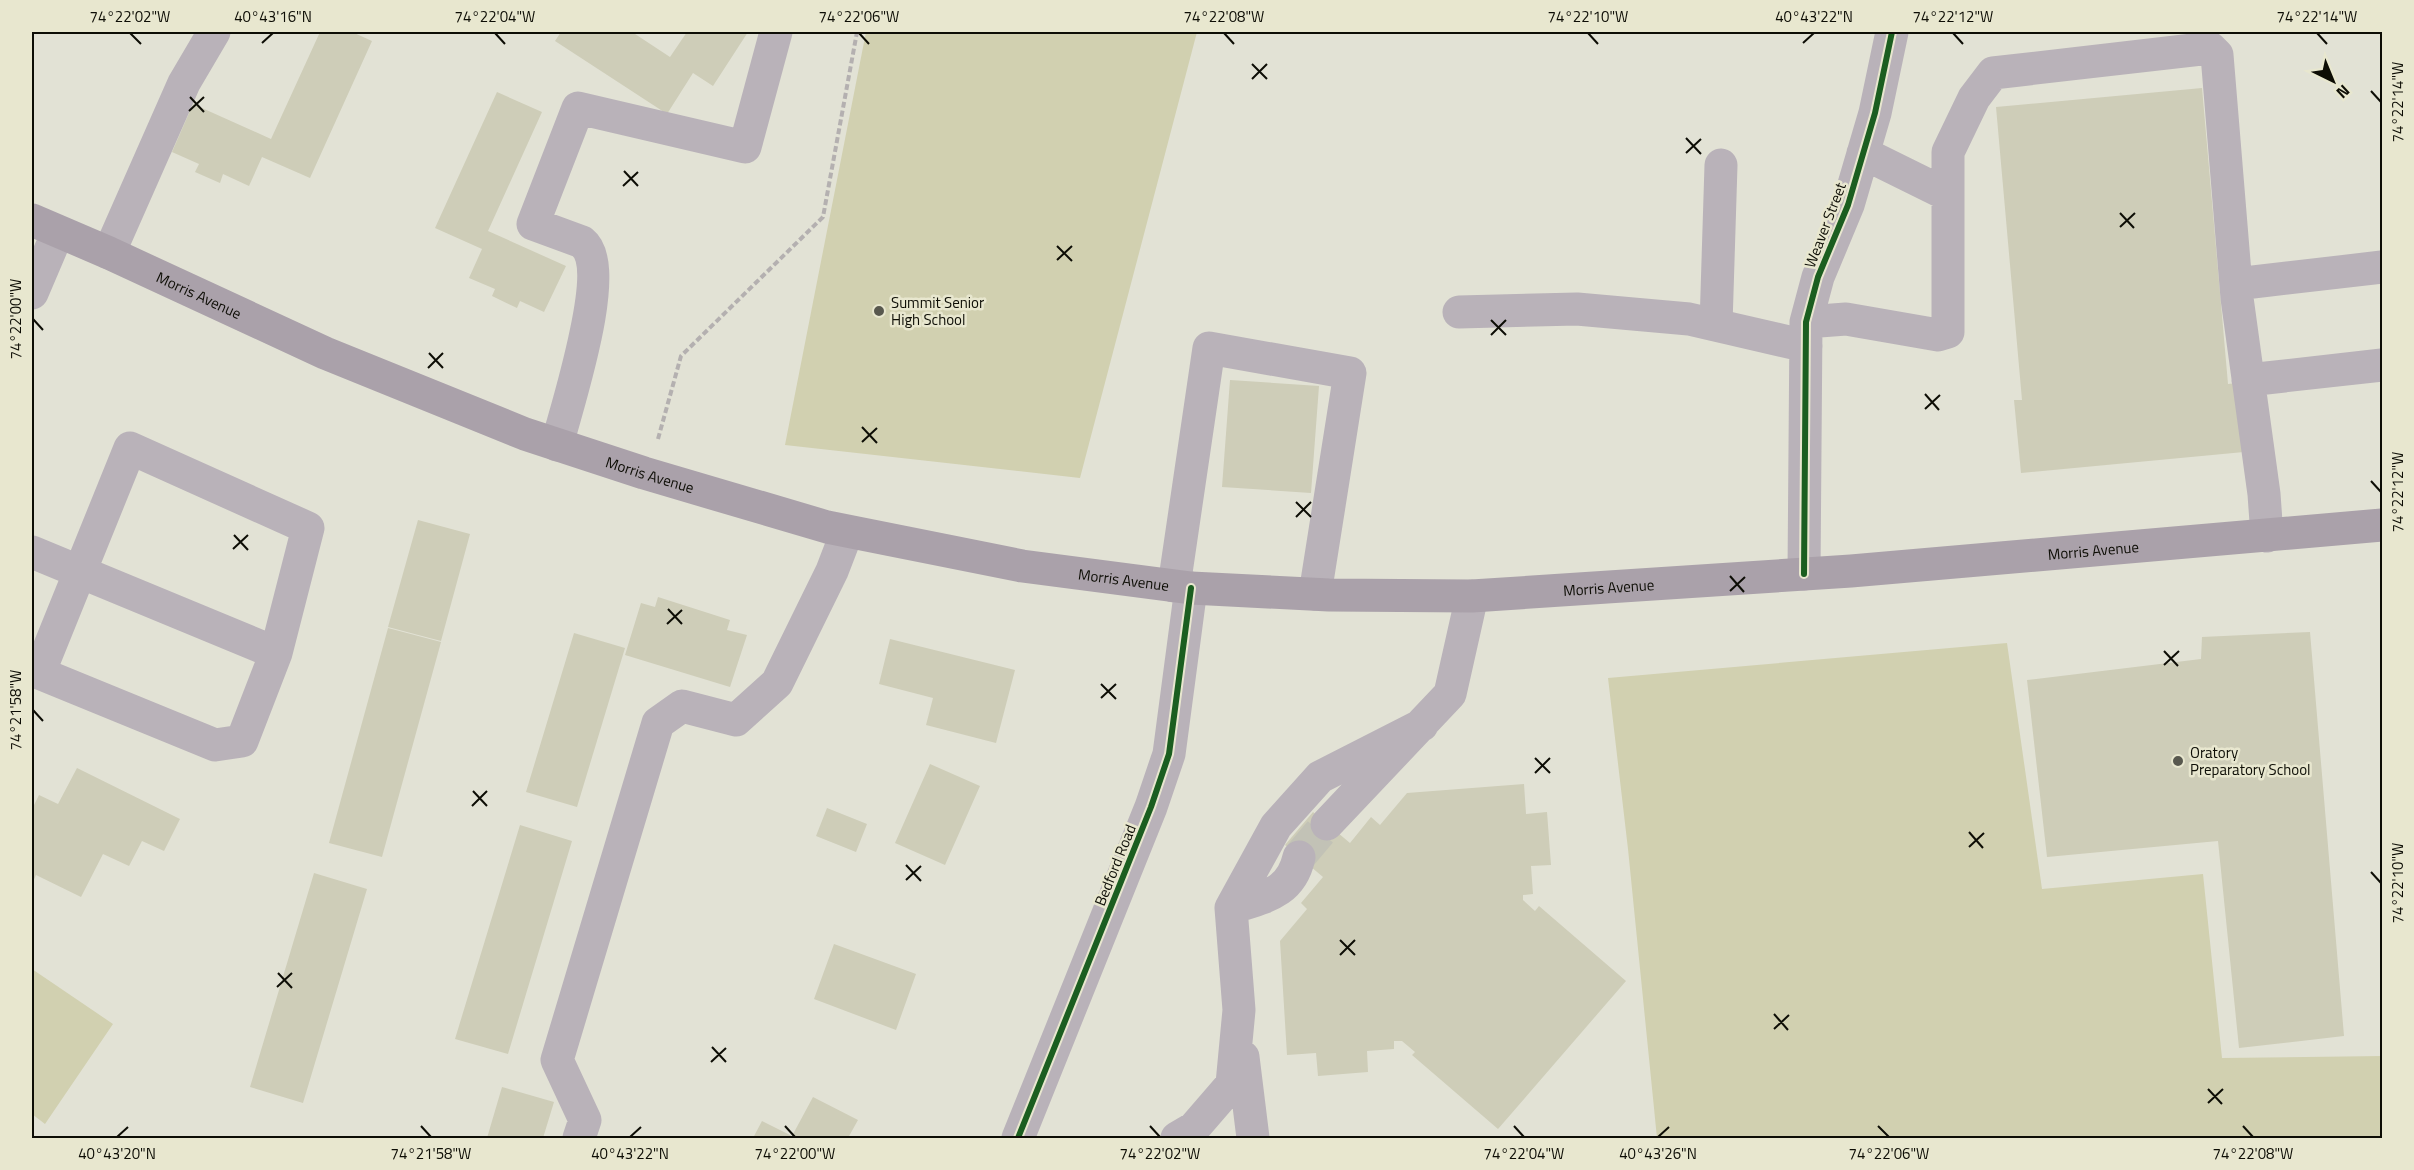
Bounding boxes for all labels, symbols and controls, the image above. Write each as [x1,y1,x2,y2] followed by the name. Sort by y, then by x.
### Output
[90,5,170,28] text: 74°22'02"W
[234,5,312,28] text: 40°43'16"N
[455,5,535,28] text: 74°22'04"W
[819,5,899,28] text: 74°22'06"W
[1184,5,1264,28] text: 74°22'08"W
[1548,5,1628,28] text: 74°22'10"W
[1775,5,1853,28] text: 40°43'22"N
[1913,5,1993,28] text: 74°22'12"W
[2277,5,2357,28] text: 74°22'14"W
[2303,51,2363,111] north arrow
[2386,62,2409,142] text: 74°22'14"W
[2331,79,2355,105] text: N
[1798,178,1852,271] street label: Weaver Street
[153,265,245,324] street label: Morris Avenue
[4,279,27,359] text: 74°22'00"W
[891,291,984,331] place label: Summit Senior High School
[872,304,886,318] marker: Summit Senior High School
[603,450,697,499] street label: Morris Avenue
[2386,452,2409,532] text: 74°22'12"W
[2047,535,2140,565] street label: Morris Avenue
[1077,562,1170,597] street label: Morris Avenue
[1562,573,1655,601] street label: Morris Avenue
[4,670,27,750] text: 74°21'58"W
[2190,741,2311,781] place label: Oratory Preparatory School
[2171,754,2185,768] marker: Oratory Preparatory School
[1088,821,1142,909] street label: Bedford Road
[2386,843,2409,923] text: 74°22'10"W
[78,1142,156,1165] text: 40°43'20"N
[391,1142,471,1165] text: 74°21'58"W
[591,1142,669,1165] text: 40°43'22"N
[755,1142,835,1165] text: 74°22'00"W
[1120,1142,1200,1165] text: 74°22'02"W
[1484,1142,1564,1165] text: 74°22'04"W
[1619,1142,1697,1165] text: 40°43'26"N
[1849,1142,1929,1165] text: 74°22'06"W
[2213,1142,2293,1165] text: 74°22'08"W

